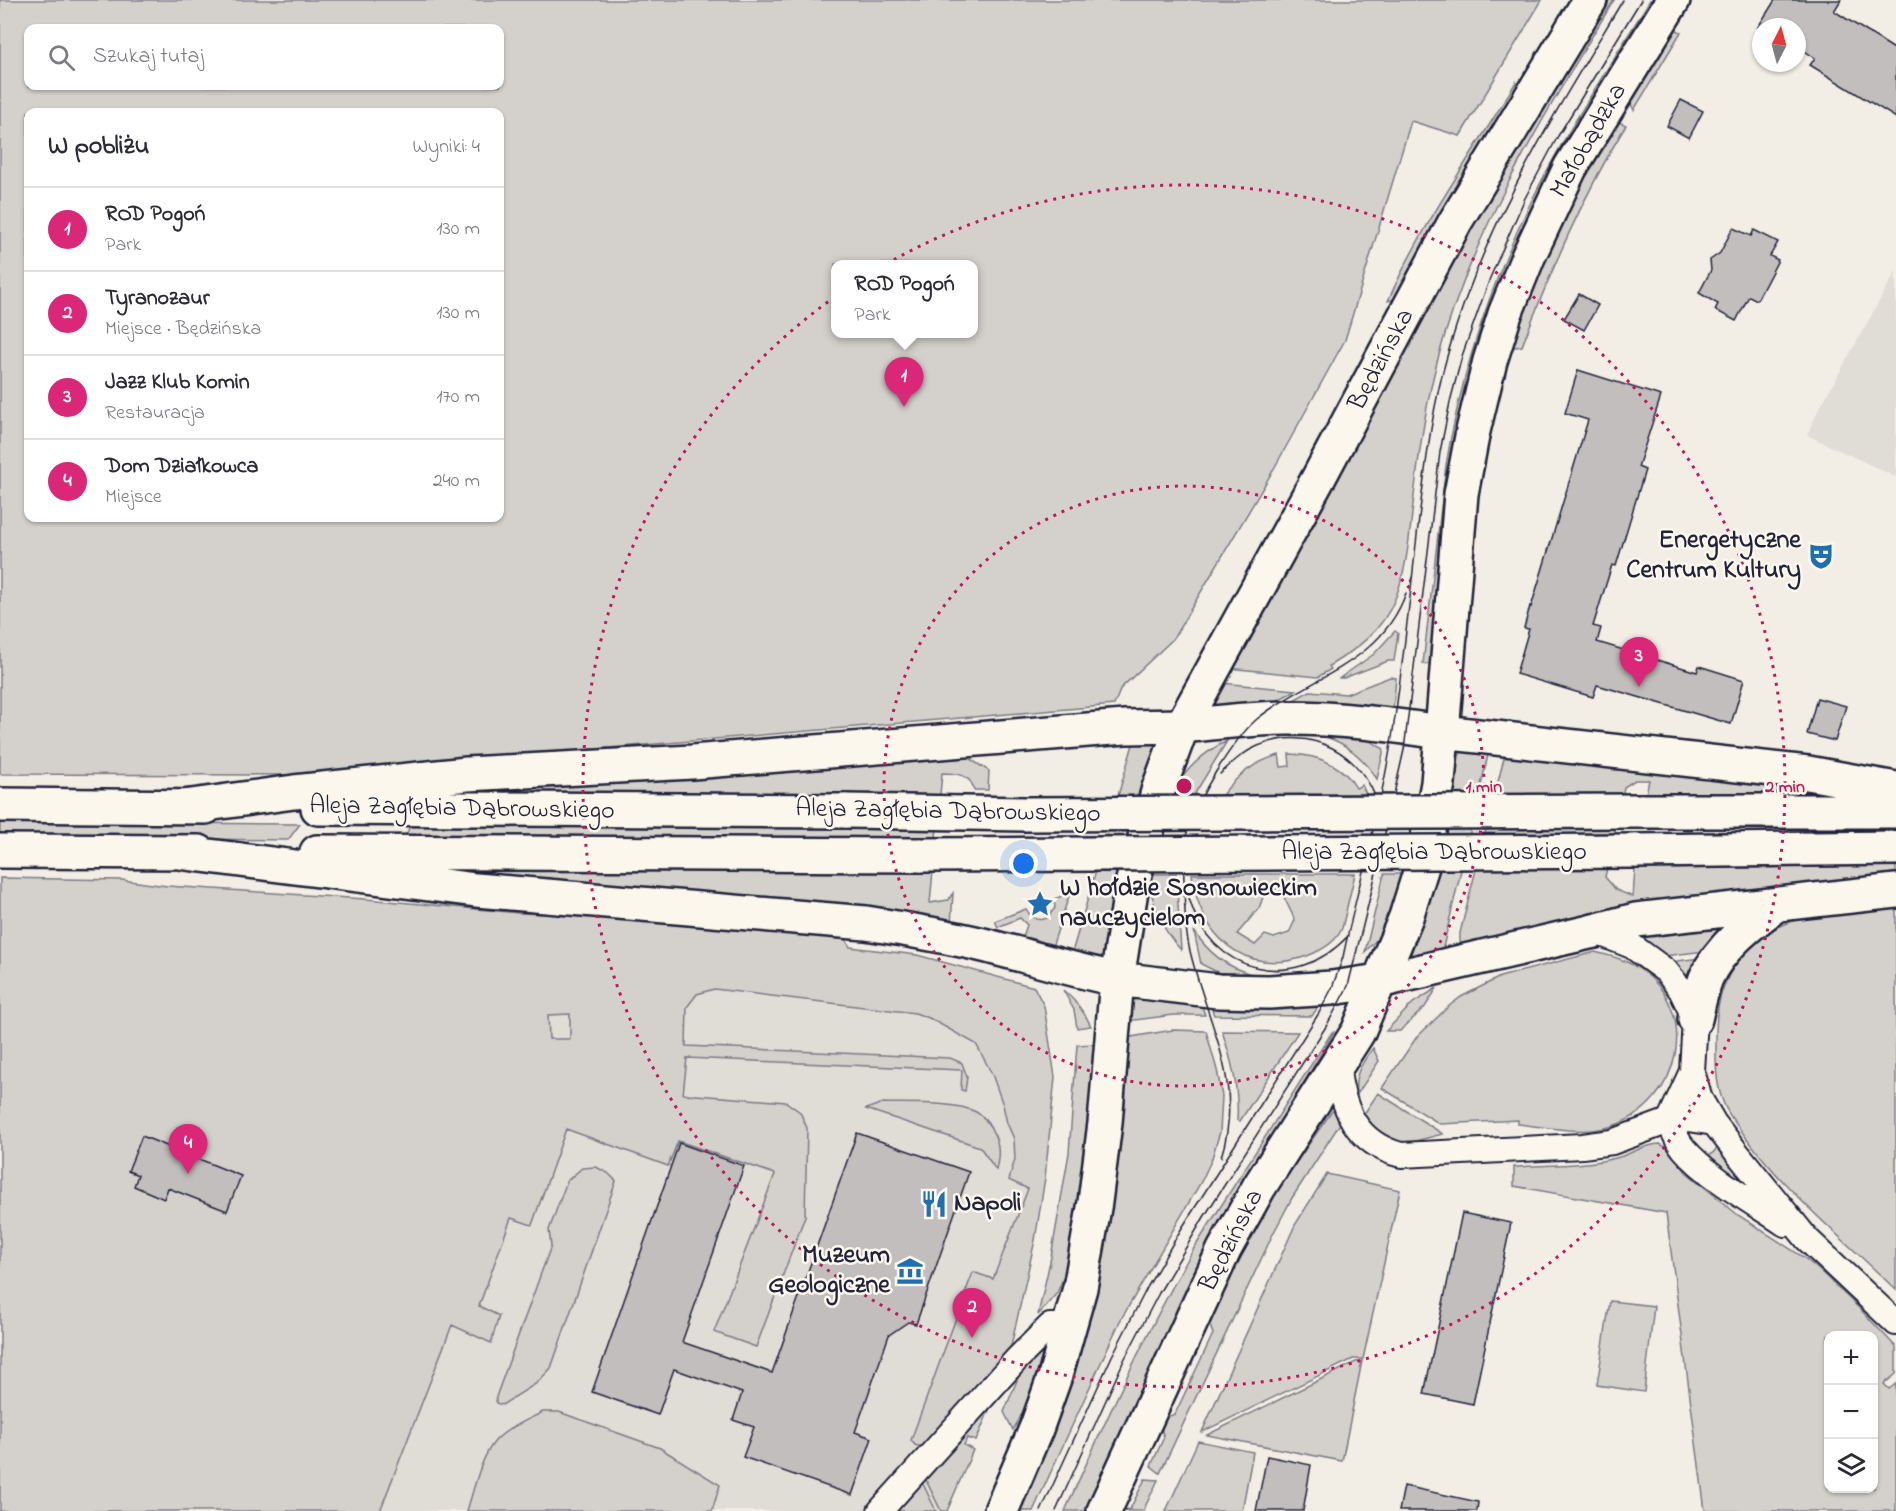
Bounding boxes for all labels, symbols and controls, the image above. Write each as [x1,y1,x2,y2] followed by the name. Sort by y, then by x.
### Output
[1752,18,1806,72] north arrow
[24,24,504,90] search box
[45,41,78,74] icon: search
[93,41,204,73] text: Szukaj tutaj
[1541,76,1637,206] street label: Małobądzka
[48,128,149,166] text: W pobliżu
[413,133,480,162] text: Wyniki: 4
[105,199,205,231] text: ROD Pogoń
[64,215,71,244] text: 1
[436,215,480,244] text: 130 m
[105,231,141,260] text: Park
[831,260,978,338] popup
[854,269,955,301] text: ROD Pogoń
[105,283,210,315] text: Tyranozaur
[63,299,72,328] text: 2
[436,299,480,328] text: 130 m
[854,301,890,330] text: Park
[1339,302,1425,419] street label: Będzińska
[105,315,261,344] text: Miejsce · Będzińska
[884,358,924,407] pin: 1
[105,367,250,399] text: Jazz Klub Komin
[63,383,72,412] text: 3
[436,383,480,412] text: 170 m
[105,399,205,428] text: Restauracja
[105,451,258,483] text: Dom Działkowca
[63,467,72,496] text: 4
[433,467,480,496] text: 240 m
[105,483,162,512] text: Miejsce
[1626,522,1802,590] place label: Energetyczne Centrum Kultury
[1806,541,1836,571] theatre icon: Energetyczne Centrum Kultury
[1620,638,1658,687] pin: 3
[1466,775,1502,801] text: 1 min
[1764,775,1805,801] text: 2 min
[1174,776,1194,796] centre of rings
[309,787,615,831] street label: Aleja Zagłębia Dąbrowskiego
[795,790,1101,834] street label: Aleja Zagłębia Dąbrowskiego
[1281,834,1587,872] street label: Aleja Zagłębia Dąbrowskiego
[1009,849,1038,878] your location
[1060,870,1317,938] place label: W hołdzie Sosnowieckim nauczycielom
[1025,889,1055,919] place icon: W hołdzie Sosnowieckim nauczycielom
[168,1124,207,1174] pin: 4
[1189,1183,1274,1300] street label: Będzińska
[954,1185,1022,1223] place label: Napoli
[919,1189,949,1219] restaurant icon: Napoli
[768,1237,891,1306] place label: Muzeum Geologiczne
[895,1256,925,1286] museum icon: Muzeum Geologiczne
[952,1288,992,1338] pin: 2
[1824,1331,1878,1493] map controls
[1824,1331,1878,1385] button: +
[1824,1385,1878,1439] button: −
[1824,1439,1878,1493] button: layers

